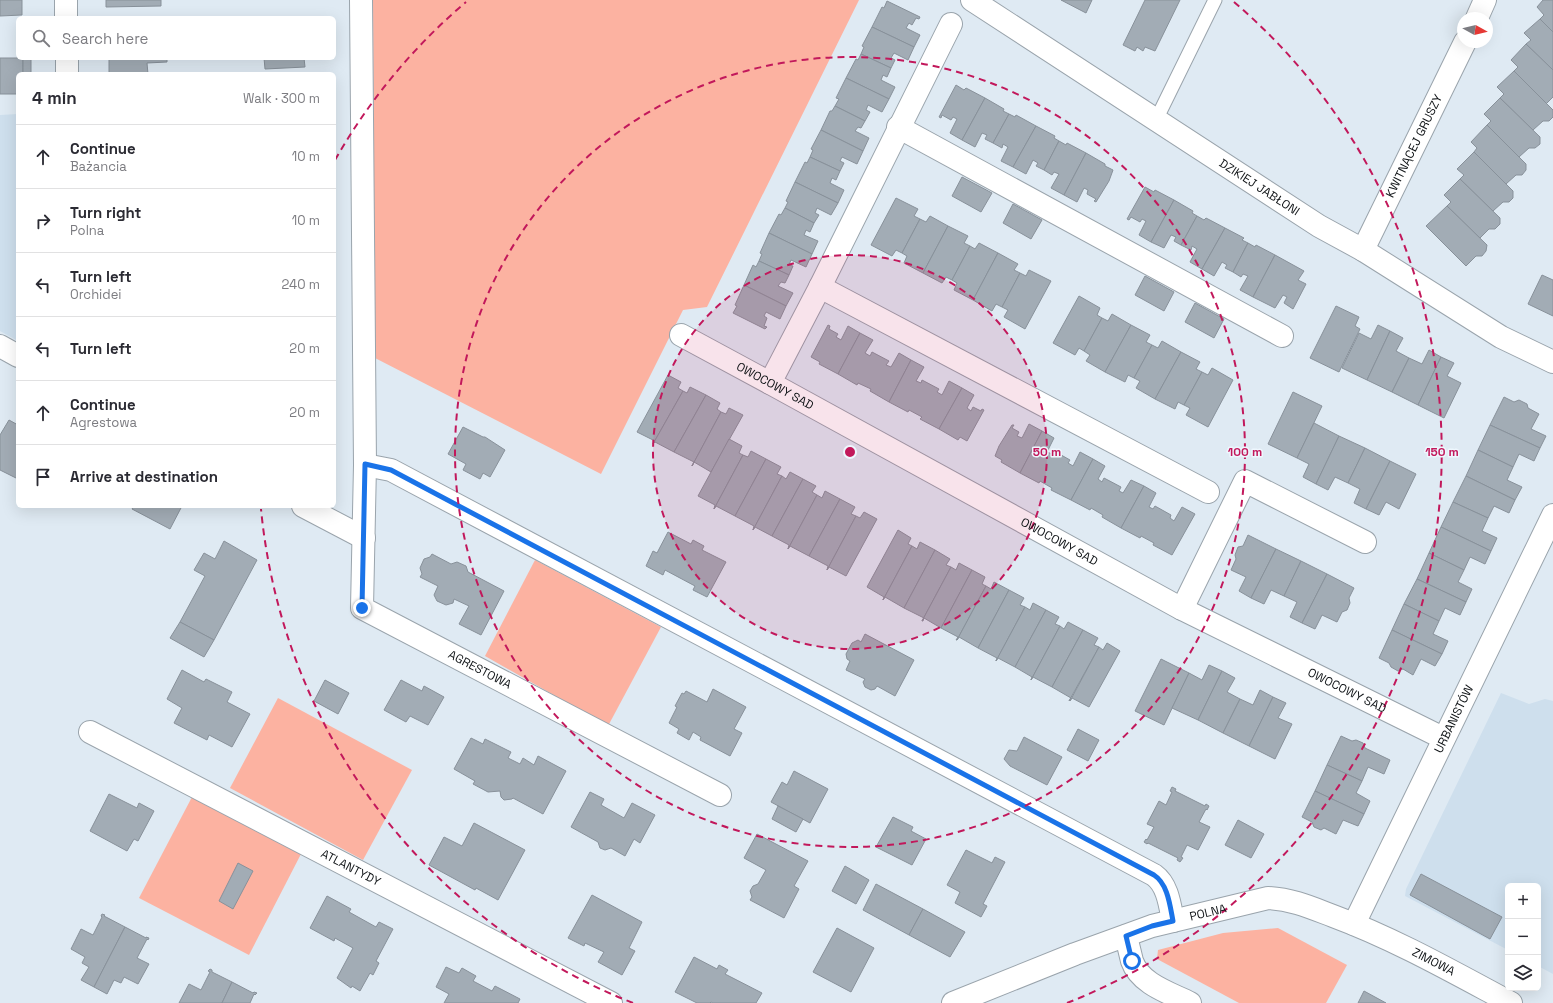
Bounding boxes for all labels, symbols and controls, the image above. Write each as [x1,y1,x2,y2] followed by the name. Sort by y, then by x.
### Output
[1457,12,1493,48] north arrow
[16,16,336,60] search box
[30,27,52,49] icon: search
[62,29,148,48] text: Search here
[32,87,77,109] text: 4 min
[243,90,320,107] text: Walk · 300 m
[1382,91,1446,200] street label: KWITNĄCEJ GRUSZY
[70,139,136,158] text: Continue
[32,146,54,168] icon: ahead
[292,148,320,165] text: 10 m
[1216,155,1303,219] street label: DZIKIEJ JABŁONI
[70,158,127,175] text: Bażancia
[70,203,141,222] text: Turn right
[32,210,54,232] icon: right
[292,212,320,229] text: 10 m
[70,222,104,239] text: Polna
[70,267,132,286] text: Turn left
[32,274,54,296] icon: left
[282,276,320,293] text: 240 m
[70,286,122,303] text: Orchidei
[32,338,54,360] icon: left
[70,339,132,358] text: Turn left
[289,340,320,357] text: 20 m
[734,358,817,413] street label: OWOCOWY SAD
[70,395,136,414] text: Continue
[32,402,54,424] icon: ahead
[289,404,320,421] text: 20 m
[70,414,137,431] text: Agrestowa
[1033,444,1061,460] text: 50 m
[1228,444,1262,460] text: 100 m
[1425,444,1459,460] text: 150 m
[843,445,857,459] centre of rings
[32,466,54,488] icon: arrive
[70,467,218,486] text: Arrive at destination
[1018,514,1101,569] street label: OWOCOWY SAD
[353,599,371,617] route end
[446,646,515,693] street label: AGRESTOWA
[1305,664,1389,717] street label: OWOCOWY SAD
[1430,682,1477,756] street label: URBANISTÓW
[318,846,384,890] street label: ATLANTYDY
[1505,883,1541,991] map controls
[1505,883,1541,919] button: +
[1188,900,1228,925] street label: POLNA
[1505,919,1541,955] button: −
[1409,944,1458,980] street label: ZIMOWA
[1123,952,1141,970] route start
[1505,955,1541,991] button: layers

